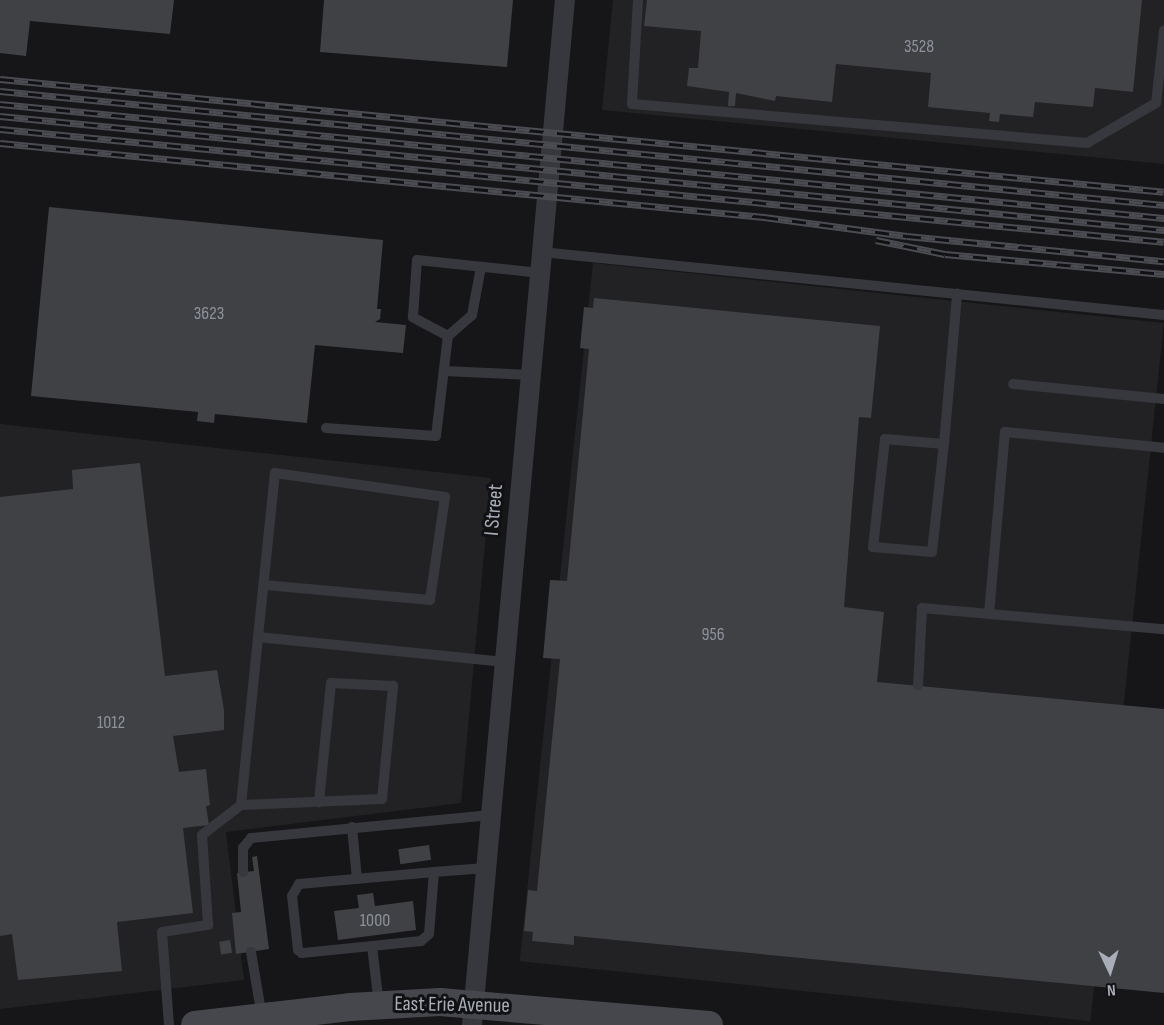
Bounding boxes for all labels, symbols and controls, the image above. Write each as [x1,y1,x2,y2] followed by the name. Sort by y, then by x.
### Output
[904,36,934,58] house number: 3528
[194,303,224,325] house number: 3623
[479,483,509,537] street label: I Street
[701,624,725,646] house number: 956
[97,712,125,734] house number: 1012
[360,910,390,932] house number: 1000
[1080,941,1140,1001] north arrow
[1106,980,1116,999] text: N
[394,991,510,1019] street label: East Erie Avenue

